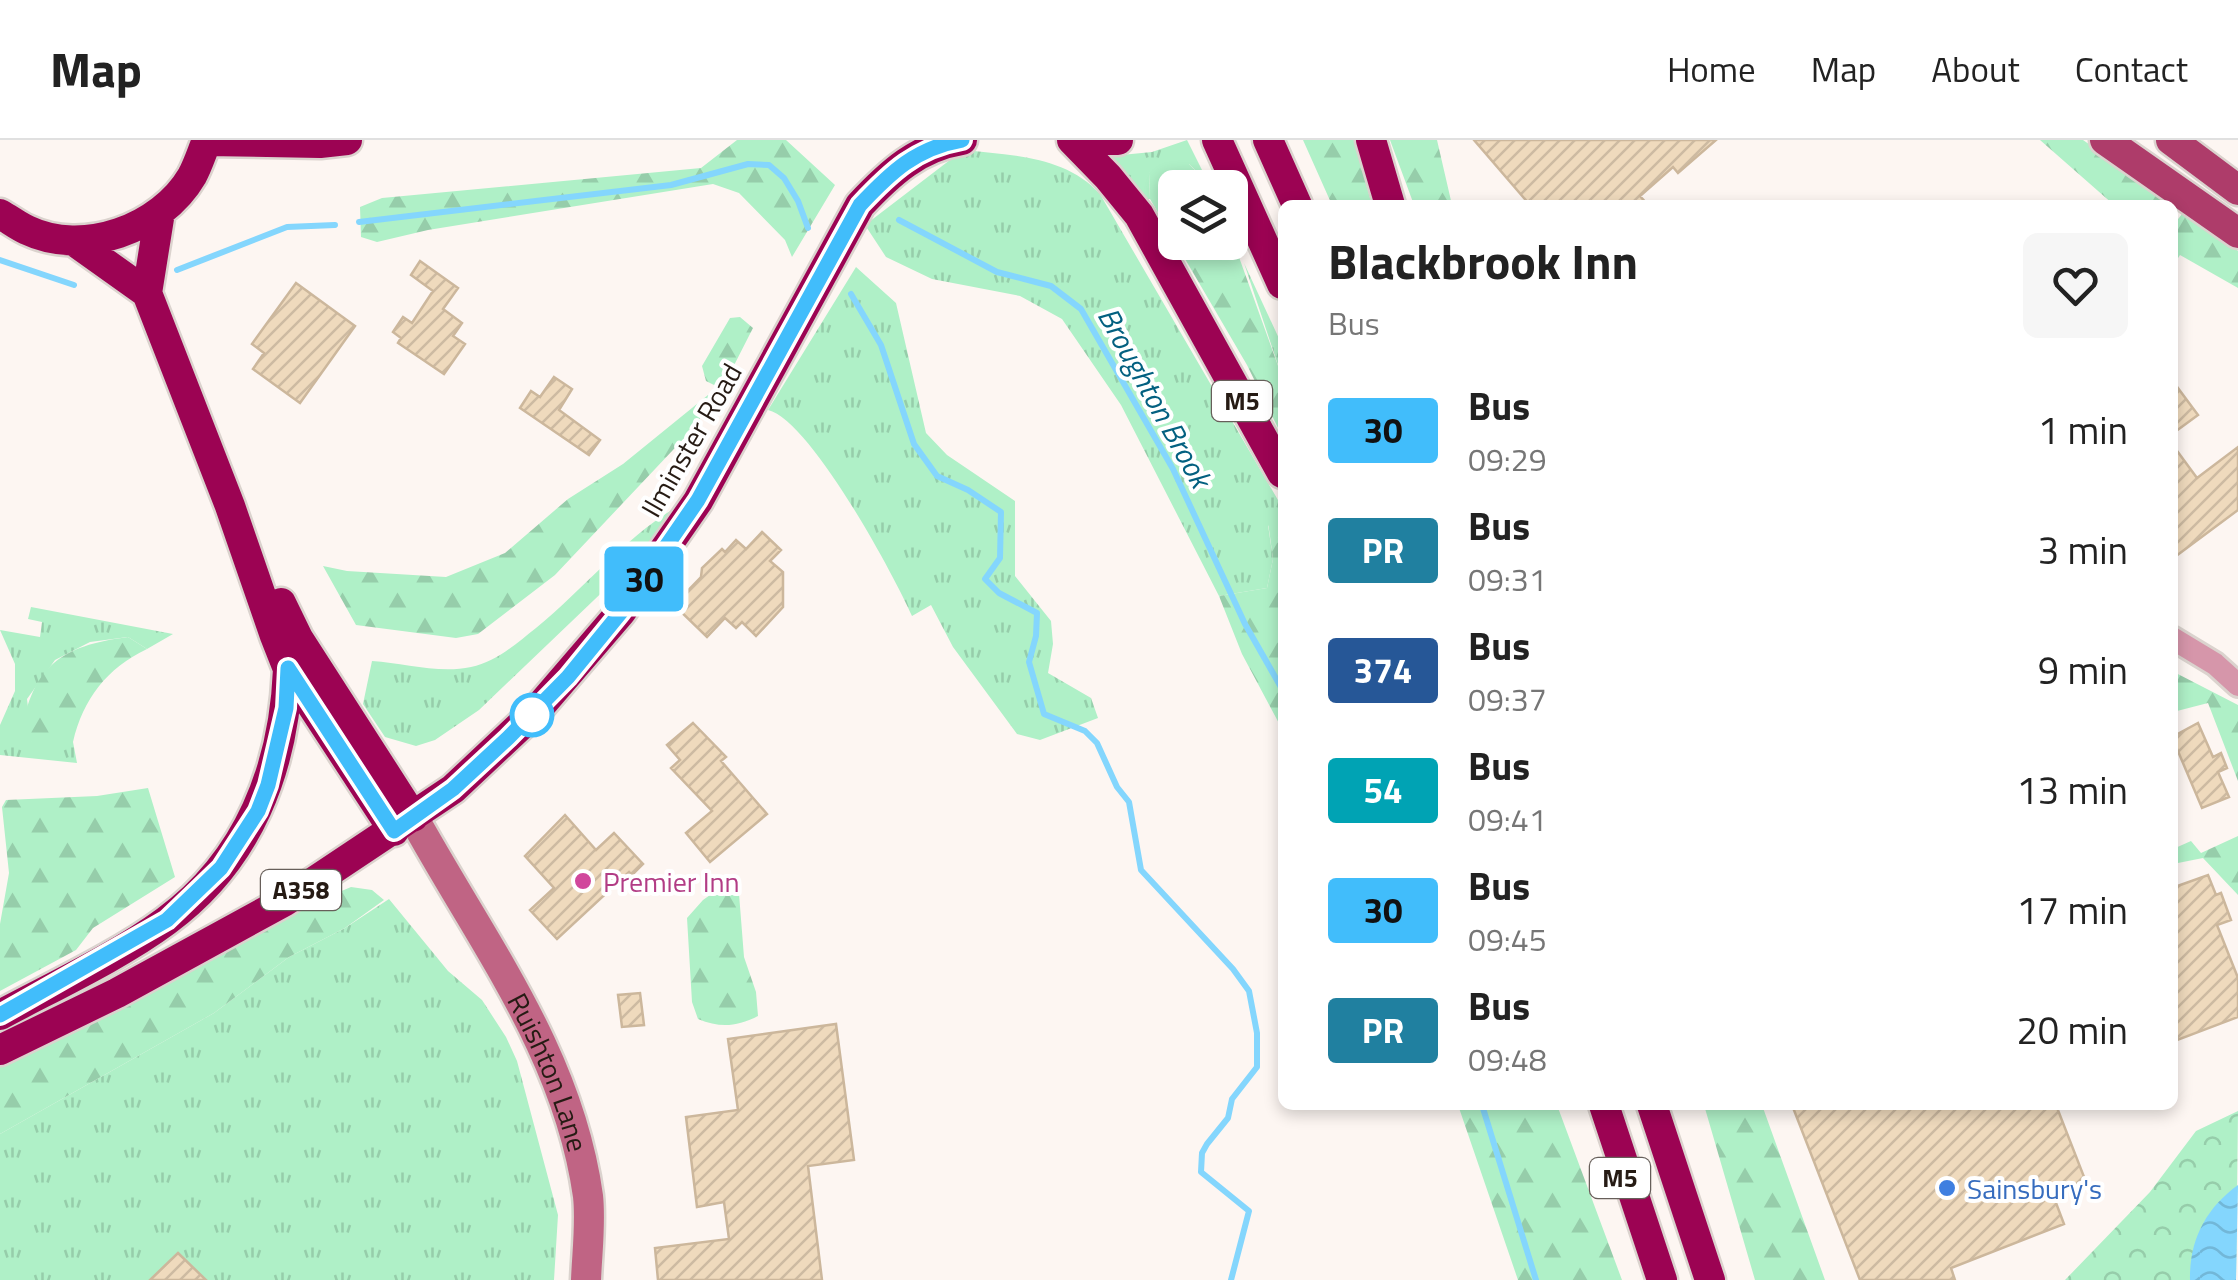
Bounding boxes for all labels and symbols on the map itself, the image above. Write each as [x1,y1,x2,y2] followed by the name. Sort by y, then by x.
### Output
[1086,298,1225,499] water label: Broughton Brook
[630,355,752,525] street label: Ilminster Road
[1212,381,1272,421] road number: M5
[599,546,689,612] line badge: 30
[511,694,553,736] unlabelled marker
[603,860,740,903] place label: Premier Inn
[261,870,341,910] road number: A358
[572,870,594,892] marker: Premier Inn
[497,985,600,1156] street label: Ruishton Lane
[1590,1158,1650,1198] road number: M5
[1967,1167,2102,1210] place label: Sainsbury's
[1936,1177,1958,1199] marker: Sainsbury's

